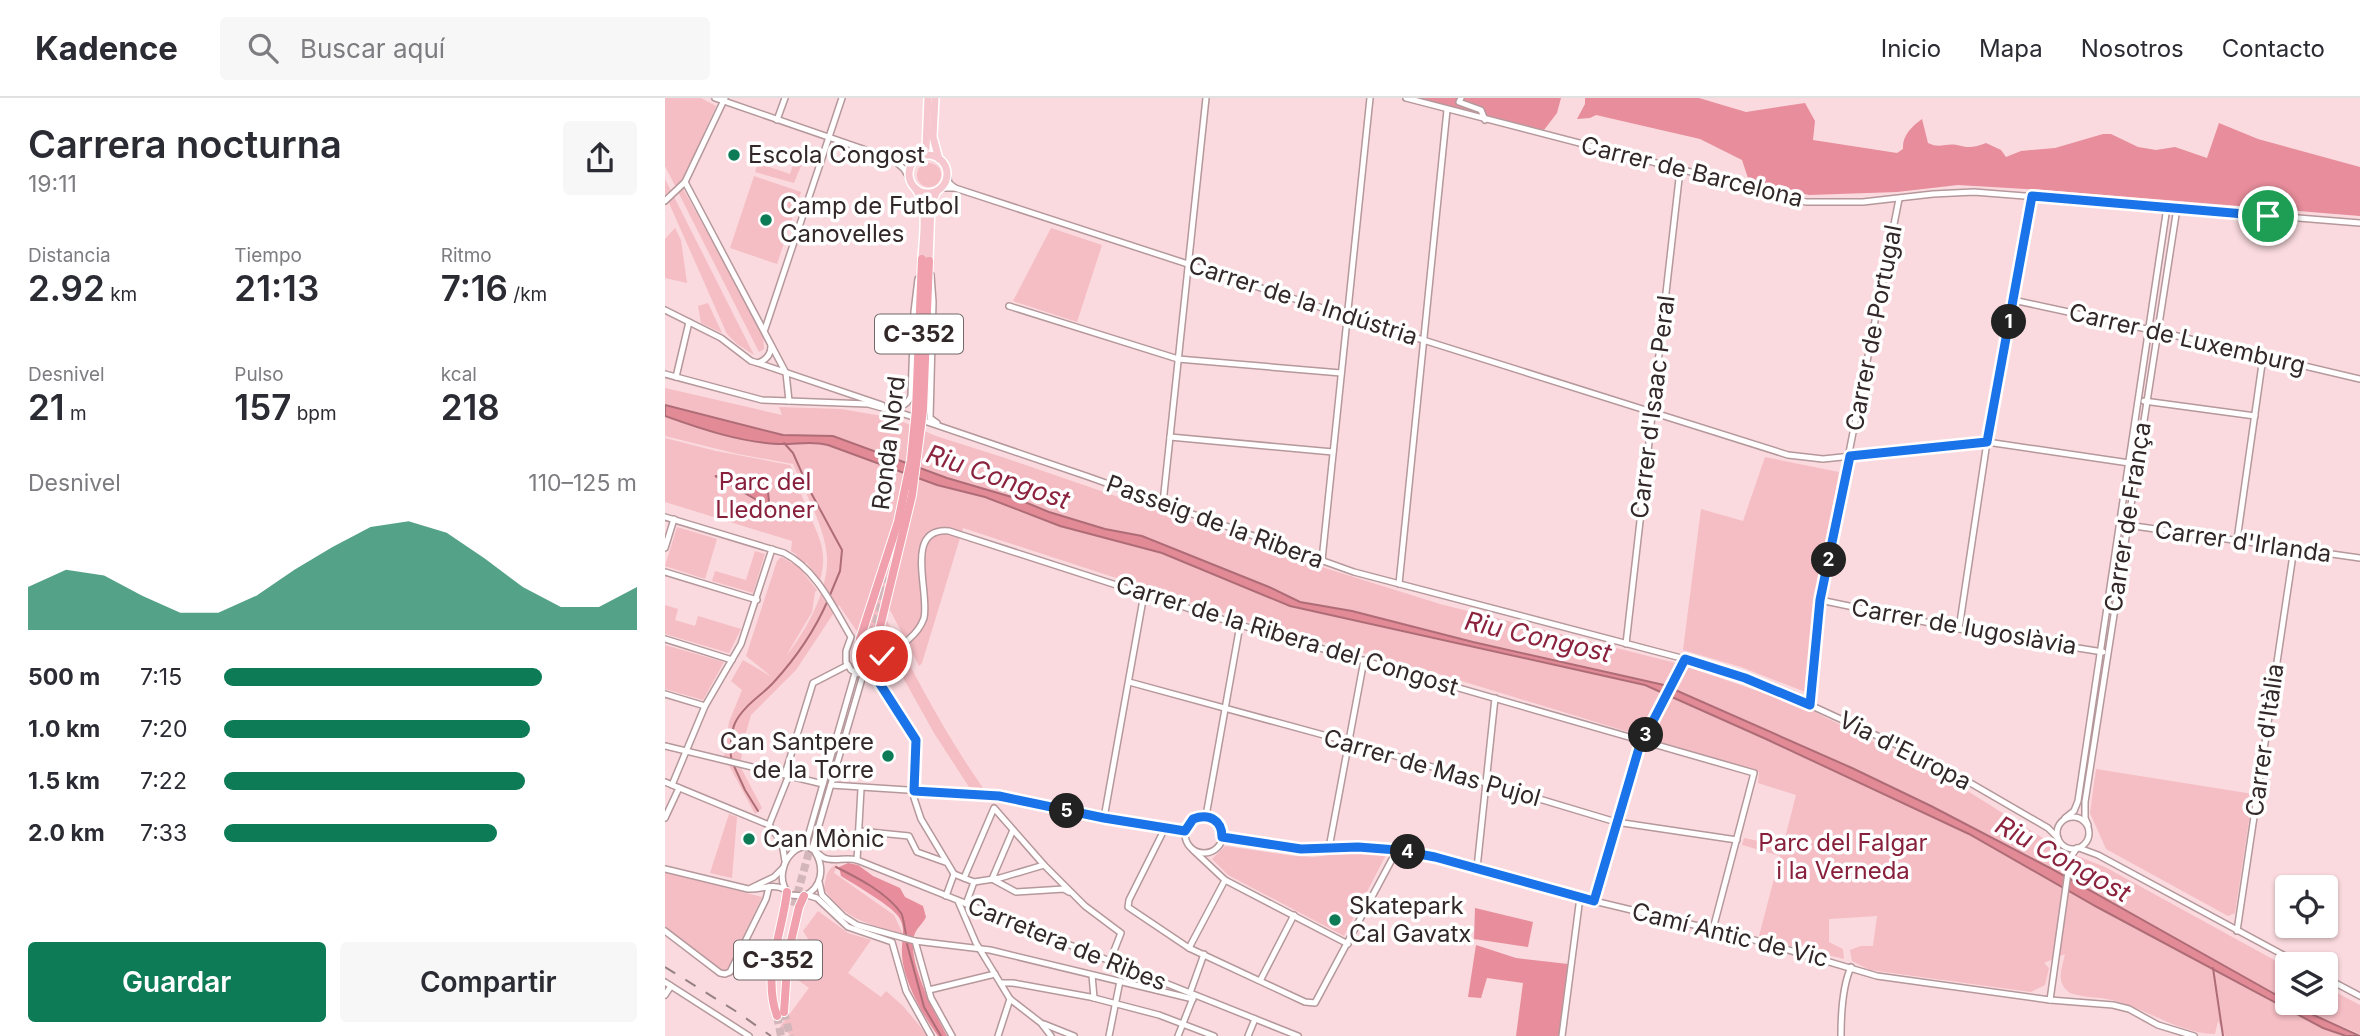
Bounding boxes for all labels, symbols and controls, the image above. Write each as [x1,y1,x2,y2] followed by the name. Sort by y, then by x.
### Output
[220,17,710,80] search box
[35,28,178,68] text: Kadence
[244,29,282,67] icon: search
[300,33,445,64] text: Buscar aquí
[1881,34,1941,63] text: Inicio
[1979,34,2043,63] text: Mapa
[2081,34,2184,63] text: Nosotros
[2222,34,2325,63] text: Contacto
[28,121,342,167] text: Carrera nocturna
[563,121,637,195] button: share
[1578,130,1806,213] street label: Carrer de Barcelona
[748,140,925,169] place label: Escola Congost
[726,147,742,163] marker: Escola Congost
[28,170,77,198] text: 19:11
[2238,186,2298,246] pin
[780,191,959,248] place label: Camp de Futbol Canovelles
[2249,197,2287,235] icon: arrive
[758,212,774,228] marker: Camp de Futbol Canovelles
[1839,222,1908,433] street label: Carrer de Portugal
[28,244,111,267] text: Distancia
[234,244,302,267] text: Tiempo
[441,244,492,267] text: Ritmo
[1185,250,1421,351] street label: Carrer de la Indústria
[28,267,105,309] text: 2.92
[234,267,319,309] text: 21:13
[441,267,508,309] text: 7:16
[105,283,137,306] text: km
[508,283,547,306] text: /km
[1624,294,1681,520] street label: Carrer d'Isaac Peral
[2066,297,2308,380] street label: Carrer de Luxemburg
[1991,304,2027,340] pin: 1
[2004,310,2013,333] text: 1
[875,314,963,354] road number: C-352
[28,363,105,386] text: Desnivel
[234,363,284,386] text: Pulso
[441,363,477,386] text: kcal
[866,374,911,511] street label: Ronda Nord
[28,386,65,428] text: 21
[234,386,291,428] text: 157
[441,386,500,428] text: 218
[65,402,87,425] text: m
[291,402,337,425] text: bpm
[2098,420,2157,614] street label: Carrer de França
[922,438,1074,516] water label: Riu Congost
[715,467,815,524] park label: Parc del Lledoner
[28,469,121,497] text: Desnivel
[528,469,637,497] text: 110–125 m
[1102,469,1328,574] street label: Passeig de la Ribera
[2153,515,2333,568] street label: Carrer d'Irlanda
[1811,542,1847,578] pin: 2
[1823,548,1834,571] text: 2
[1112,570,1462,702] street label: Carrer de la Ribera del Congost
[1849,592,2079,661] street label: Carrer de Iugoslàvia
[1462,605,1615,669] water label: Riu Congost
[852,626,912,686] pin
[863,637,901,675] icon: check
[2239,662,2290,818] street label: Carrer d'Itàlia
[28,663,100,691] text: 500 m
[140,663,182,691] text: 7:15
[1834,705,1976,796] street label: Via d'Europa
[28,715,100,743] text: 1.0 km
[140,715,187,743] text: 7:20
[1629,718,1663,752] pin: 3
[1320,723,1544,812] street label: Carrer de Mas Pujol
[1639,723,1652,746] text: 3
[720,727,874,784] place label: Can Santpere de la Torre
[880,748,896,764] marker: Can Santpere de la Torre
[28,767,100,795] text: 1.5 km
[140,767,187,795] text: 7:22
[1049,794,1085,828] pin: 5
[1060,799,1073,822] text: 5
[1990,809,2137,909] water label: Riu Congost
[28,819,105,847] text: 2.0 km
[140,819,187,847] text: 7:33
[763,824,885,853] place label: Can Mònic
[1758,828,1928,885] park label: Parc del Falgar i la Verneda
[741,831,757,847] marker: Can Mònic
[1391,834,1425,870] pin: 4
[1401,840,1414,863] text: 4
[2275,875,2338,1015] map controls
[2275,875,2338,938] button: locate
[963,890,1171,997] street label: Carretera de Ribes
[1349,891,1471,948] place label: Skatepark Cal Gavatx
[1629,896,1831,973] street label: Camí Antic de Vic
[1327,912,1343,928] marker: Skatepark Cal Gavatx
[734,940,822,980] road number: C-352
[28,942,326,1022] button: Guardar
[340,942,637,1022] button: Compartir
[2275,952,2338,1015] button: layers

